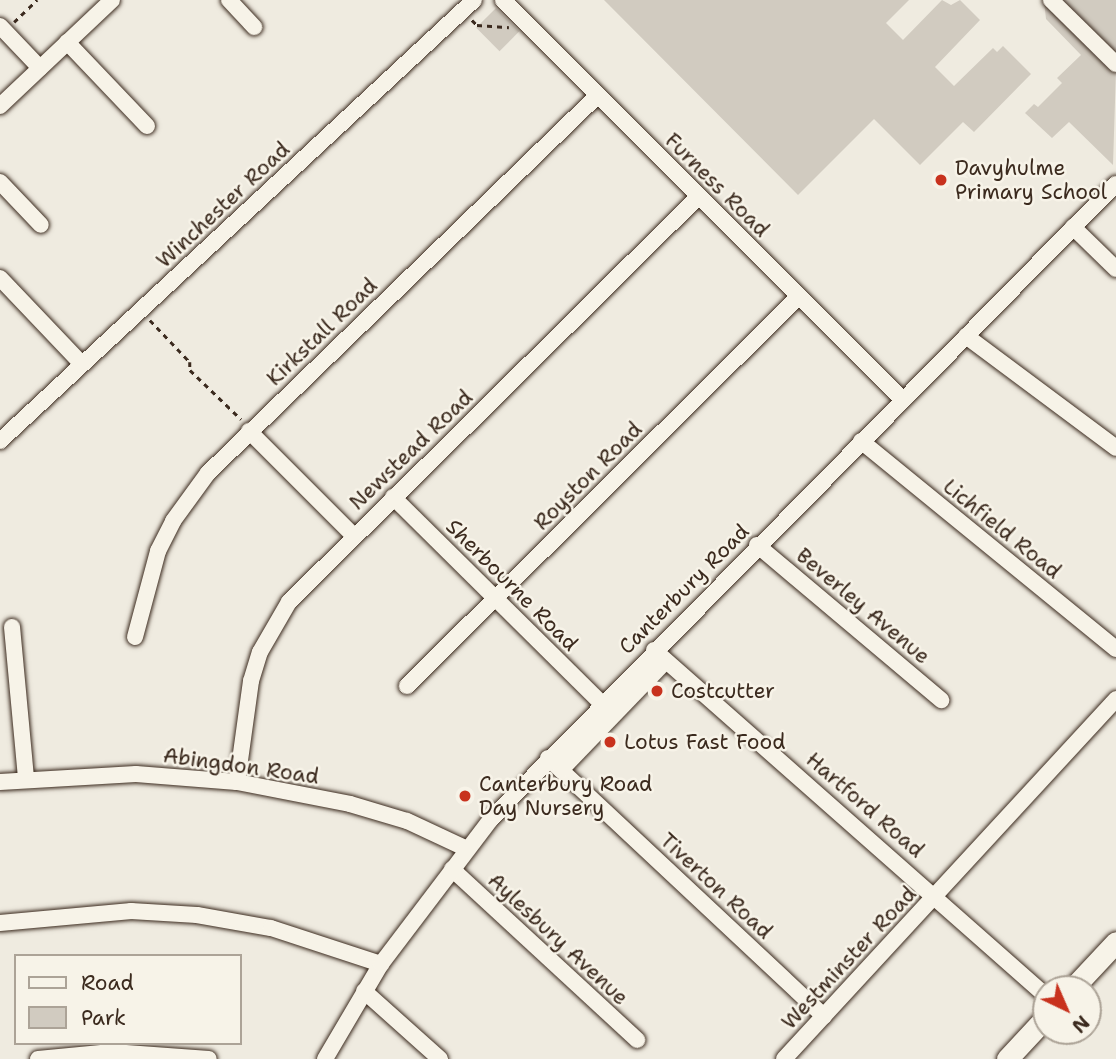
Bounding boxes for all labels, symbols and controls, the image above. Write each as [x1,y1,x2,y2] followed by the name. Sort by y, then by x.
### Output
[660,128,774,242] street label: Furness Road
[151,137,295,273] street label: Winchester Road
[955,155,1107,205] place label: Davyhulme Primary School
[933,172,949,188] marker: Davyhulme Primary School
[262,273,382,391] street label: Kirkstall Road
[344,385,478,515] street label: Newstead Road
[529,417,647,535] street label: Royston Road
[938,474,1066,584] street label: Lichfield Road
[441,514,583,656] street label: Sherbourne Road
[614,519,754,659] street label: Canterbury Road
[791,543,935,669] street label: Beverley Avenue
[671,678,775,704] place label: Costcutter
[649,683,665,699] marker: Costcutter
[624,729,786,755] place label: Lotus Fast Food
[602,734,618,750] marker: Lotus Fast Food
[162,743,320,789] street label: Abingdon Road
[801,747,929,863] street label: Hartford Road
[479,771,652,821] place label: Canterbury Road Day Nursery
[457,788,473,804] marker: Canterbury Road Day Nursery
[655,828,777,944] street label: Tiverton Road
[483,868,633,1010] street label: Aylesbury Avenue
[776,881,922,1035] street label: Westminster Road
[14,954,242,1045] legend
[81,969,134,997] text: Road
[1032,975,1102,1045] north arrow
[81,1004,126,1032] text: Park
[1066,1010,1095,1038] text: N

